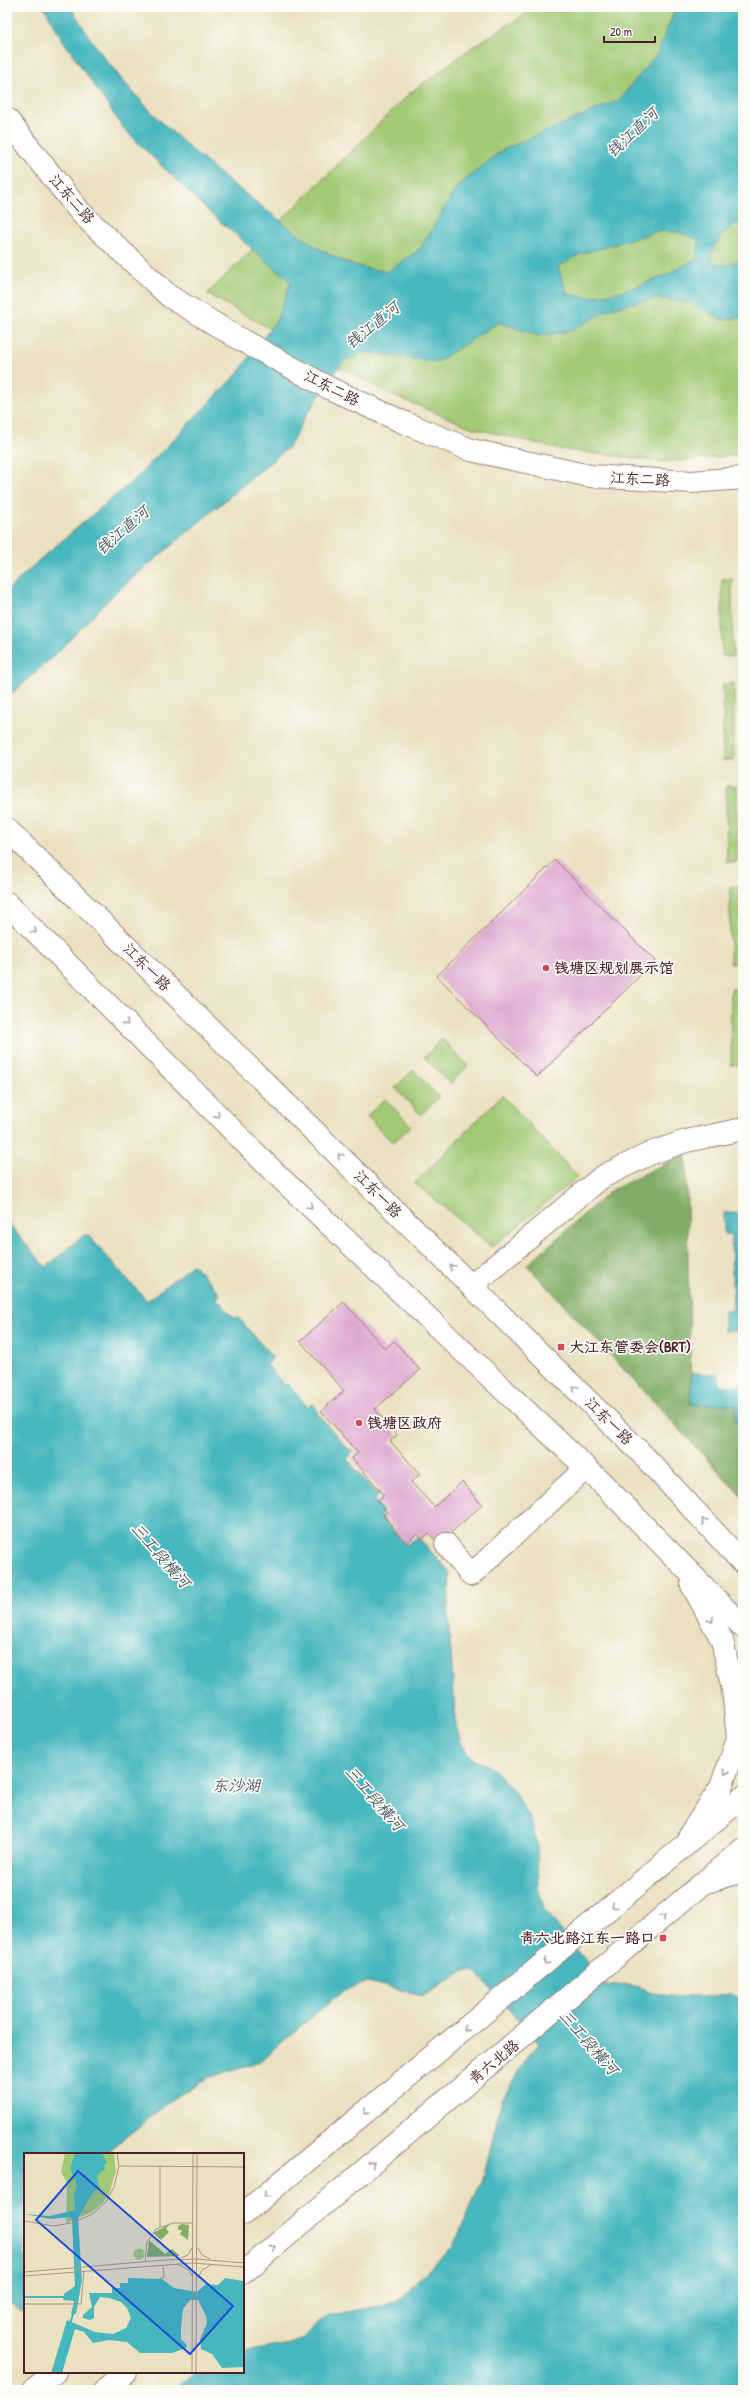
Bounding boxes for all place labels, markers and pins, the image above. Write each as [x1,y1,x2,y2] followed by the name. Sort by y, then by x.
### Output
[554,957,674,978] place label: 钱塘区规划展示馆
[541,963,551,973] marker: 钱塘区规划展示馆
[569,1336,691,1357] place label: 大江东管委会(BRT)
[556,1342,566,1352] marker: 大江东管委会(BRT)
[367,1412,442,1433] place label: 钱塘区政府
[354,1418,364,1428] marker: 钱塘区政府
[520,1927,655,1948] place label: 青六北路江东一路口
[658,1933,668,1943] marker: 青六北路江东一路口

